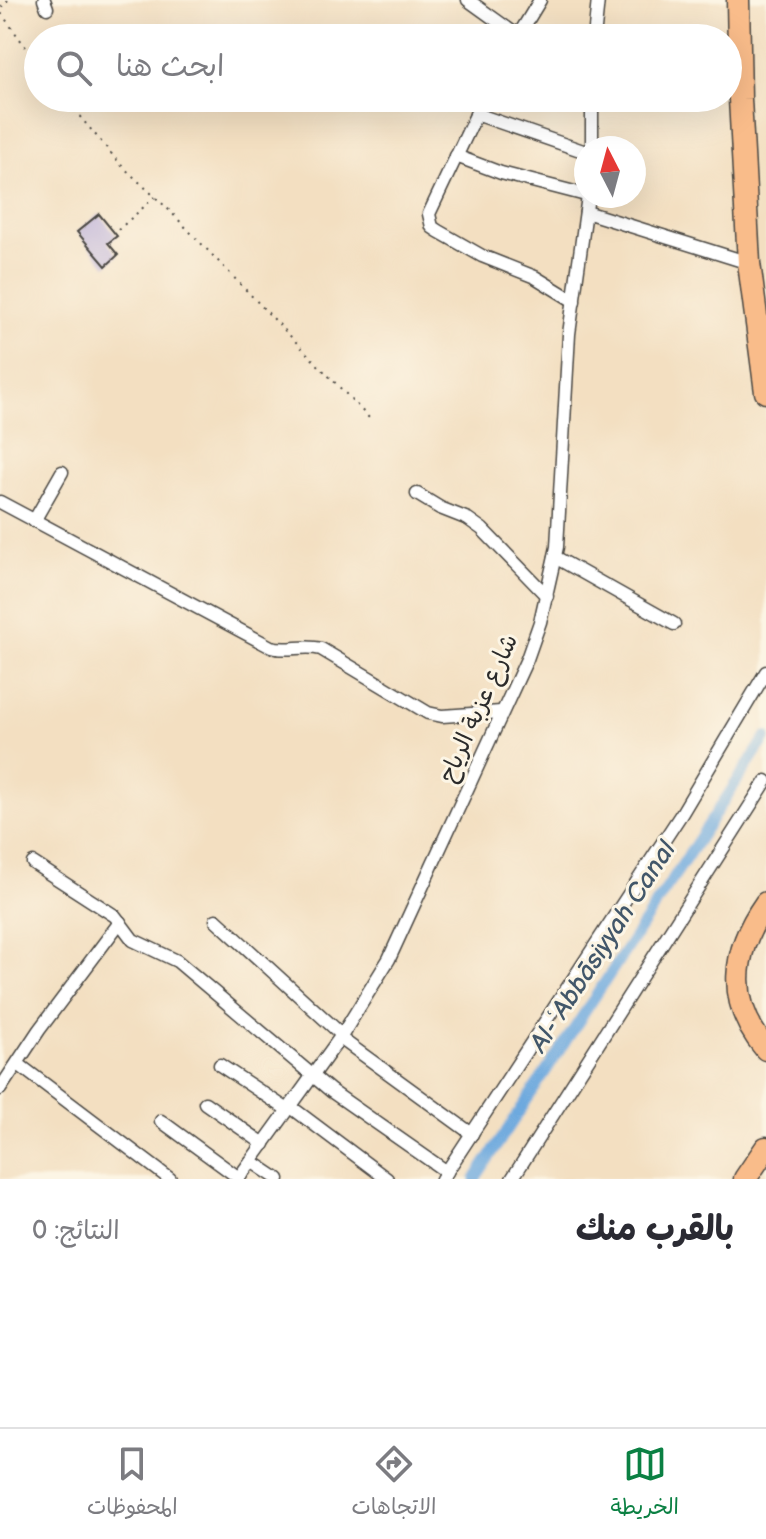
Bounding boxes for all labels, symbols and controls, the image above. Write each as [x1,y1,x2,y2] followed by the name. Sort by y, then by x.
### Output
[24,24,742,112] search box
[52,46,96,90] icon: search
[116,49,224,85] text: ابحث هنا
[574,136,646,208] north arrow
[433,630,526,788] street label: شارع عزبة الرياح
[522,835,684,1060] water label: Al-ʿAbbāsiyyah Canal
[576,1209,734,1250] text: بالقرب منك
[32,1216,120,1247] text: النتائج: 0
[87,1442,178,1526] tab: المحفوظات
[351,1442,436,1526] tab: الاتجاهات
[610,1442,679,1526] tab: الخريطة

